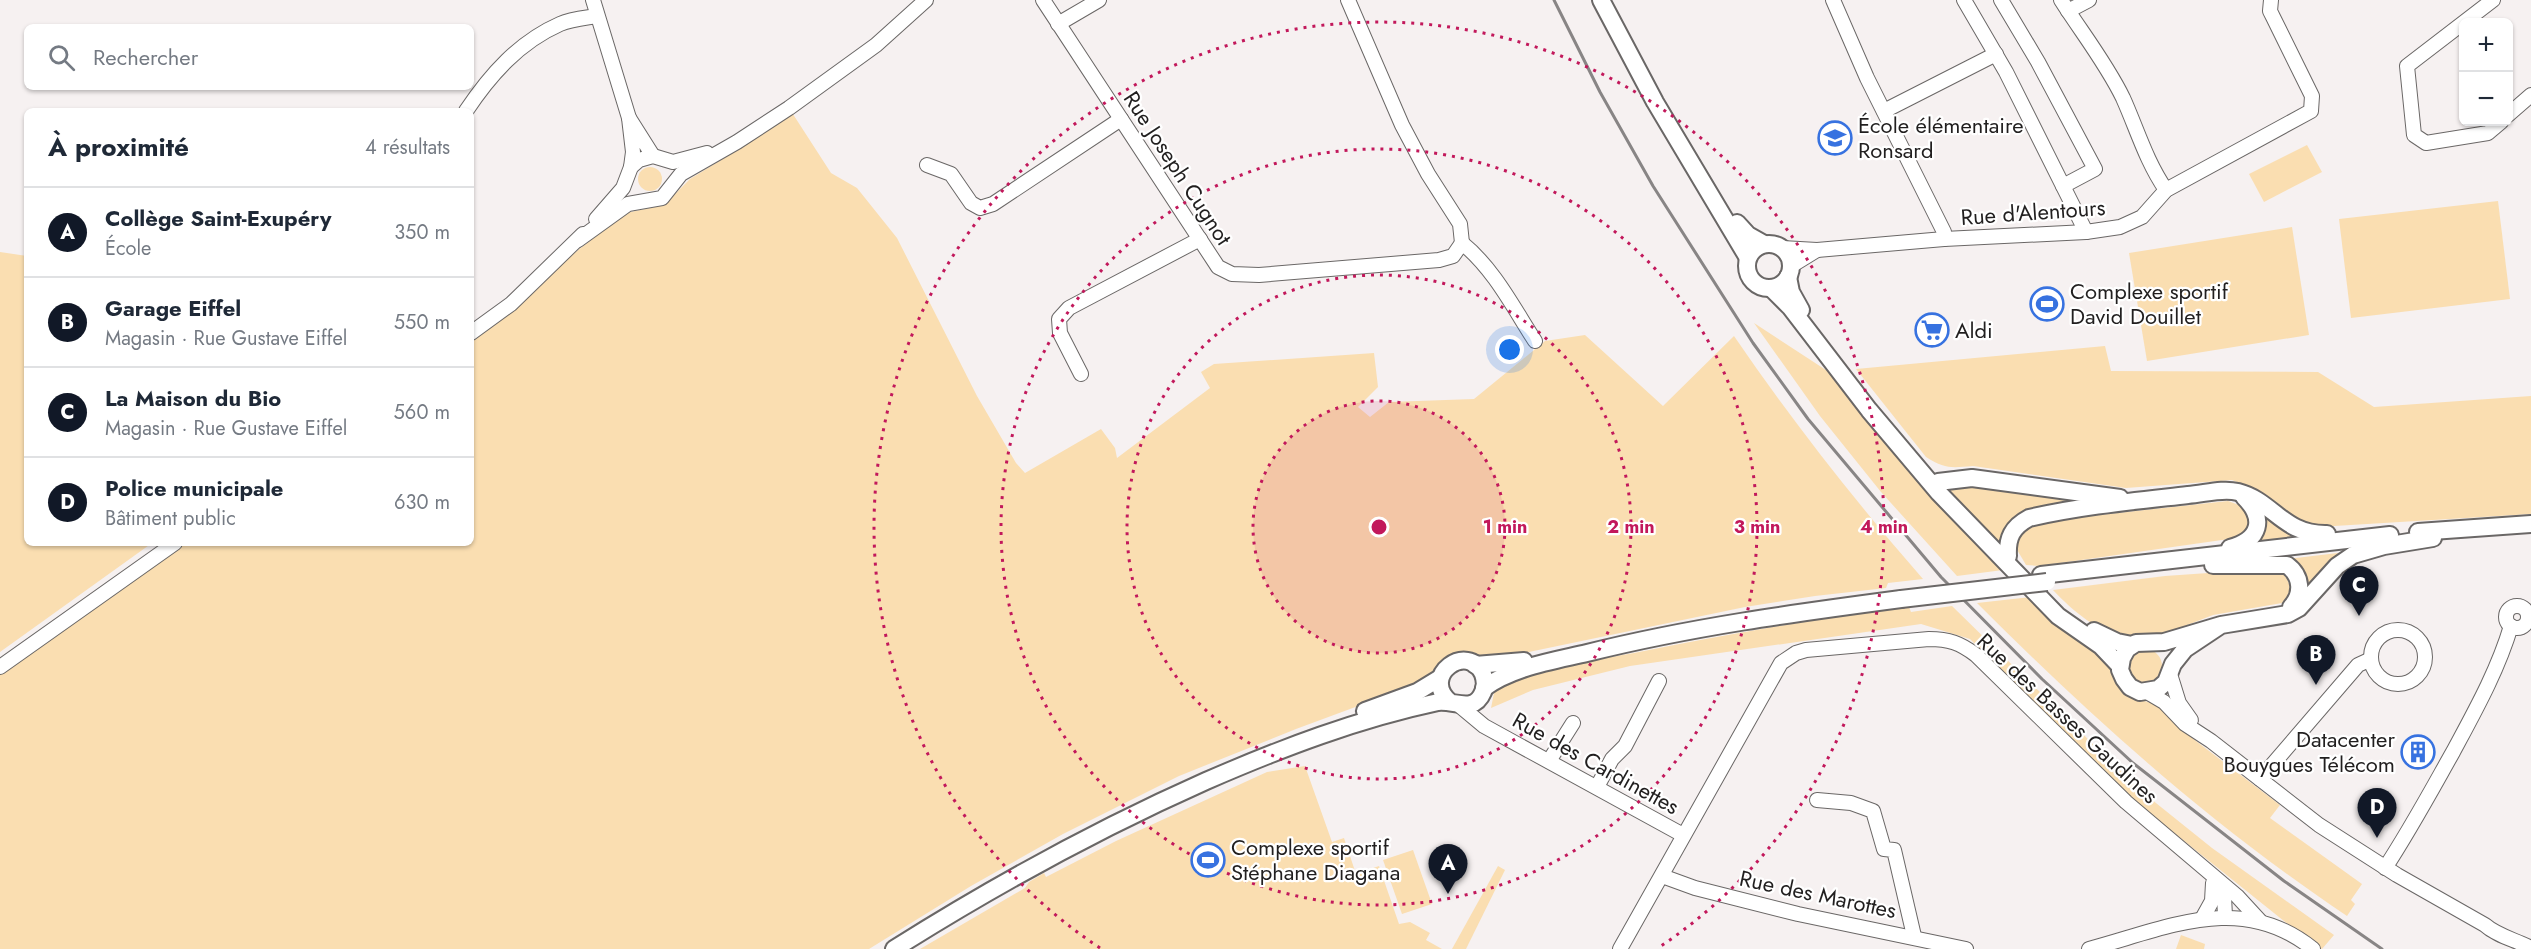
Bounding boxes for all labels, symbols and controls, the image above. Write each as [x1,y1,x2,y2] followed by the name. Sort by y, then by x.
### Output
[2459,18,2513,126] map controls
[2459,18,2513,72] button: +
[24,24,474,90] search box
[45,41,78,74] icon: search
[93,41,198,73] text: Rechercher
[2459,72,2513,126] button: −
[1116,85,1240,252] street label: Rue Joseph Cugnot
[1858,109,2024,166] place label: École élémentaire Ronsard
[1817,120,1853,156] school or university icon: École élémentaire Ronsard
[48,128,189,166] text: À proximité
[365,133,450,162] text: 4 résultats
[1960,191,2107,233] street label: Rue d'Alentours
[105,202,331,234] text: Collège Saint-Exupéry
[60,218,75,247] text: A
[394,218,450,247] text: 350 m
[105,234,151,263] text: École
[2070,275,2229,332] place label: Complexe sportif David Douillet
[2029,286,2065,322] sports icon: Complexe sportif David Douillet
[105,292,241,324] text: Garage Eiffel
[61,308,74,337] text: B
[394,308,450,337] text: 550 m
[1914,312,1950,348] supermarket icon: Aldi
[1955,314,1993,346] place label: Aldi
[105,324,347,353] text: Magasin · Rue Gustave Eiffel
[1495,335,1524,364] your location
[105,382,281,414] text: La Maison du Bio
[60,398,75,427] text: C
[394,398,450,427] text: 560 m
[105,414,347,443] text: Magasin · Rue Gustave Eiffel
[105,472,283,504] text: Police municipale
[60,488,75,517] text: D
[394,488,450,517] text: 630 m
[105,504,236,533] text: Bâtiment public
[1483,514,1527,540] text: 1 min
[1607,514,1655,540] text: 2 min
[1734,514,1780,540] text: 3 min
[1860,514,1908,540] text: 4 min
[1369,517,1389,537] centre of rings
[2340,566,2378,616] pin: C
[1970,625,2166,811] street label: Rue des Basses Gaudines
[2296,636,2336,685] pin: B
[1507,704,1685,822] street label: Rue des Cardinettes
[2223,723,2395,780] place label: Datacenter Bouygues Télécom
[2400,734,2436,770] building icon: Datacenter Bouygues Télécom
[2358,788,2396,838] pin: D
[1231,831,1400,888] place label: Complexe sportif Stéphane Diagana
[1190,842,1226,878] sports icon: Complexe sportif Stéphane Diagana
[1428,844,1468,894] pin: A
[1737,862,1899,926] street label: Rue des Marottes

